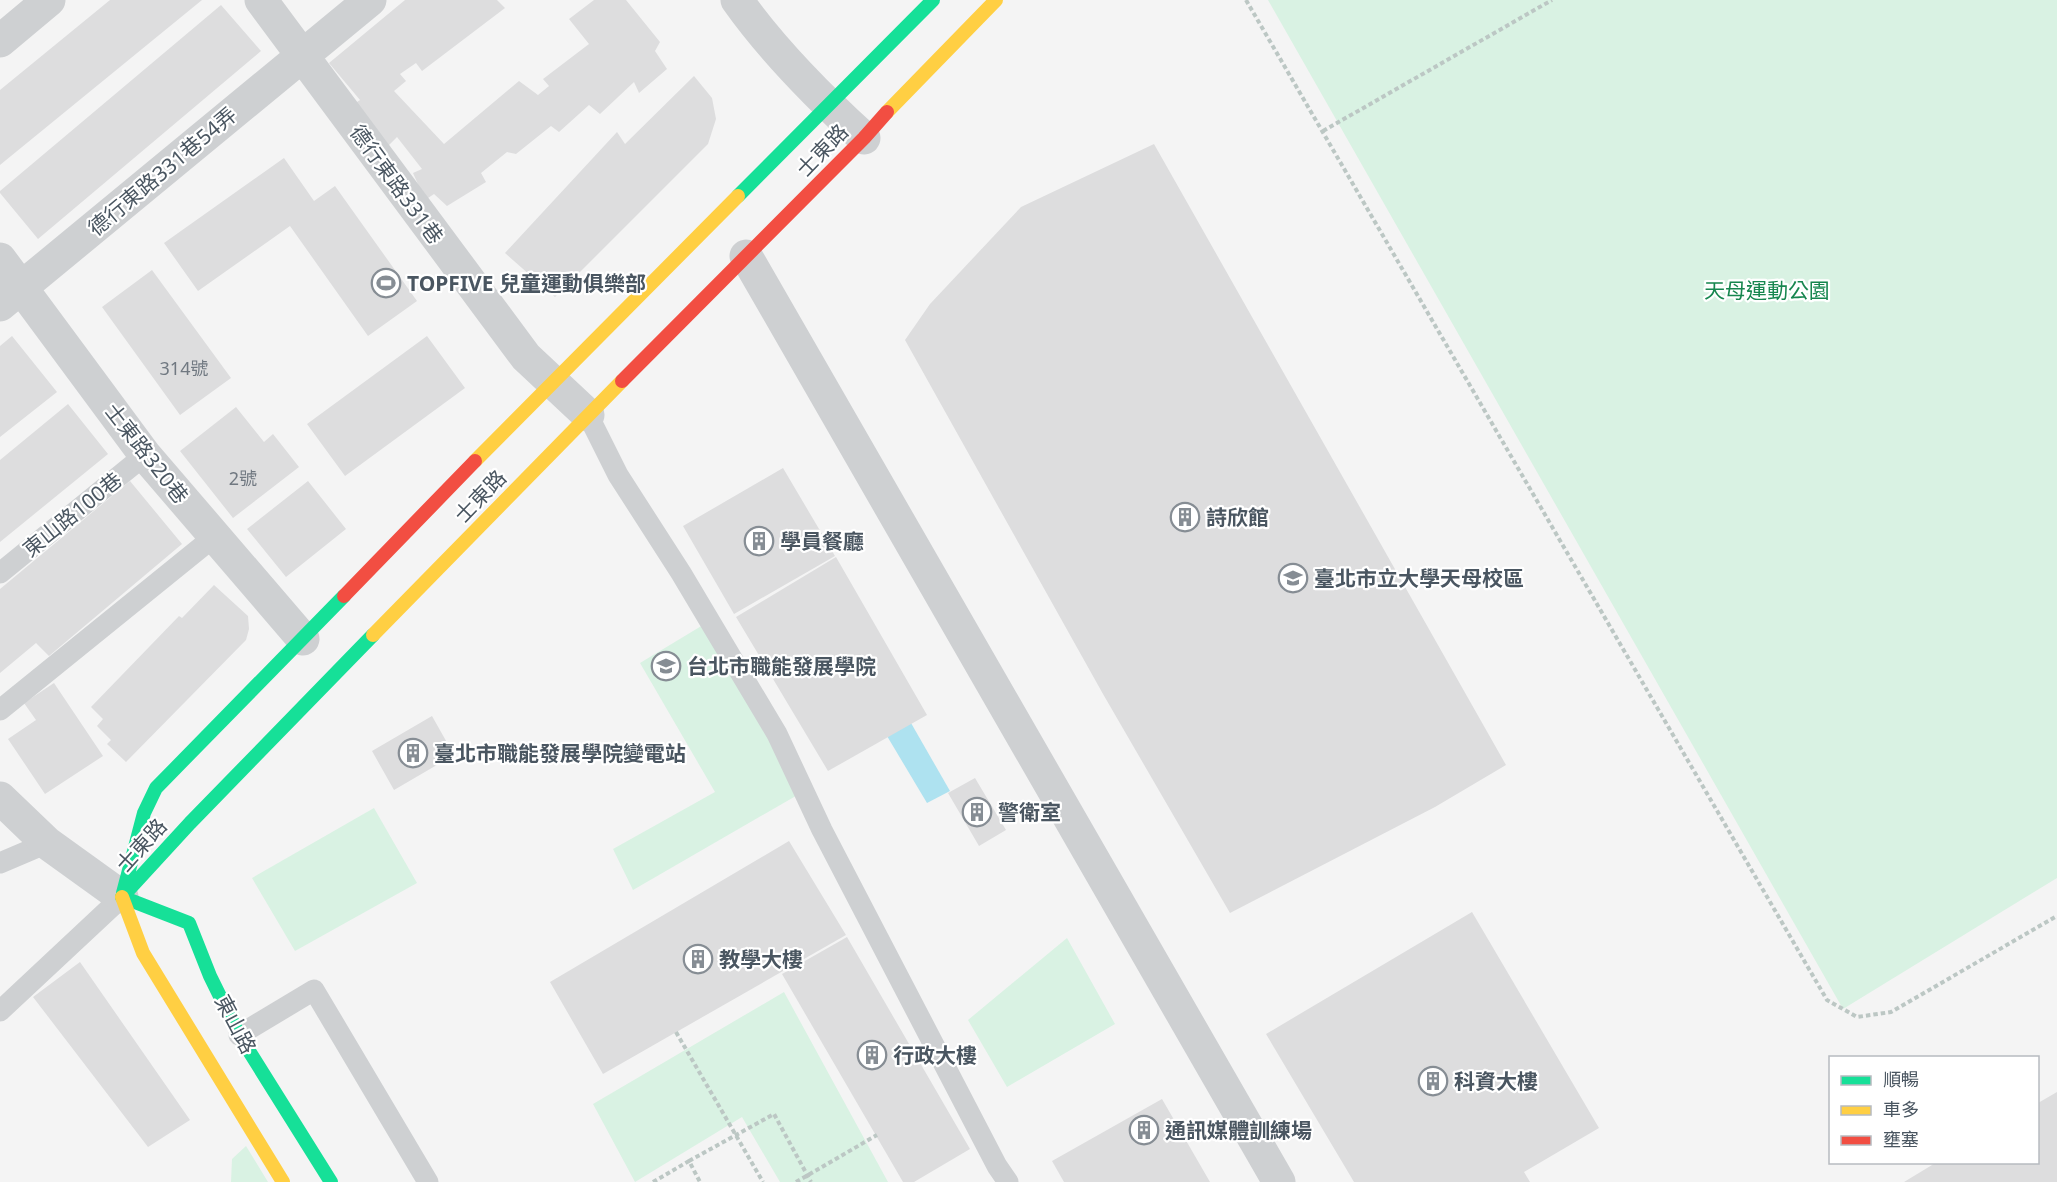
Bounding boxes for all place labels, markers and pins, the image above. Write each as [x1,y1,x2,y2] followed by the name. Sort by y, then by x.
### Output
[370,267,402,299] sports icon: TOPFIVE 兒童運動俱樂部
[407,269,646,297] place label: TOPFIVE 兒童運動俱樂部
[1169,501,1201,533] building icon: 詩欣館
[1206,503,1269,531] place label: 詩欣館
[743,525,775,557] building icon: 學員餐廳
[780,527,864,555] place label: 學員餐廳
[1277,562,1309,594] school or university icon: 臺北市立大學天母校區
[1314,564,1524,592] place label: 臺北市立大學天母校區
[650,650,682,682] school or university icon: 台北市職能發展學院
[687,652,876,680] place label: 台北市職能發展學院
[397,737,429,769] building icon: 臺北市職能發展學院變電站
[434,739,686,767] place label: 臺北市職能發展學院變電站
[961,796,993,828] building icon: 警衛室
[998,798,1061,826] place label: 警衛室
[682,943,714,975] building icon: 教學大樓
[719,945,803,973] place label: 教學大樓
[856,1039,888,1071] building icon: 行政大樓
[893,1041,977,1069] place label: 行政大樓
[1417,1065,1449,1097] building icon: 科資大樓
[1454,1067,1538,1095] place label: 科資大樓
[1128,1114,1160,1146] building icon: 通訊媒體訓練場
[1165,1116,1312,1144] place label: 通訊媒體訓練場

